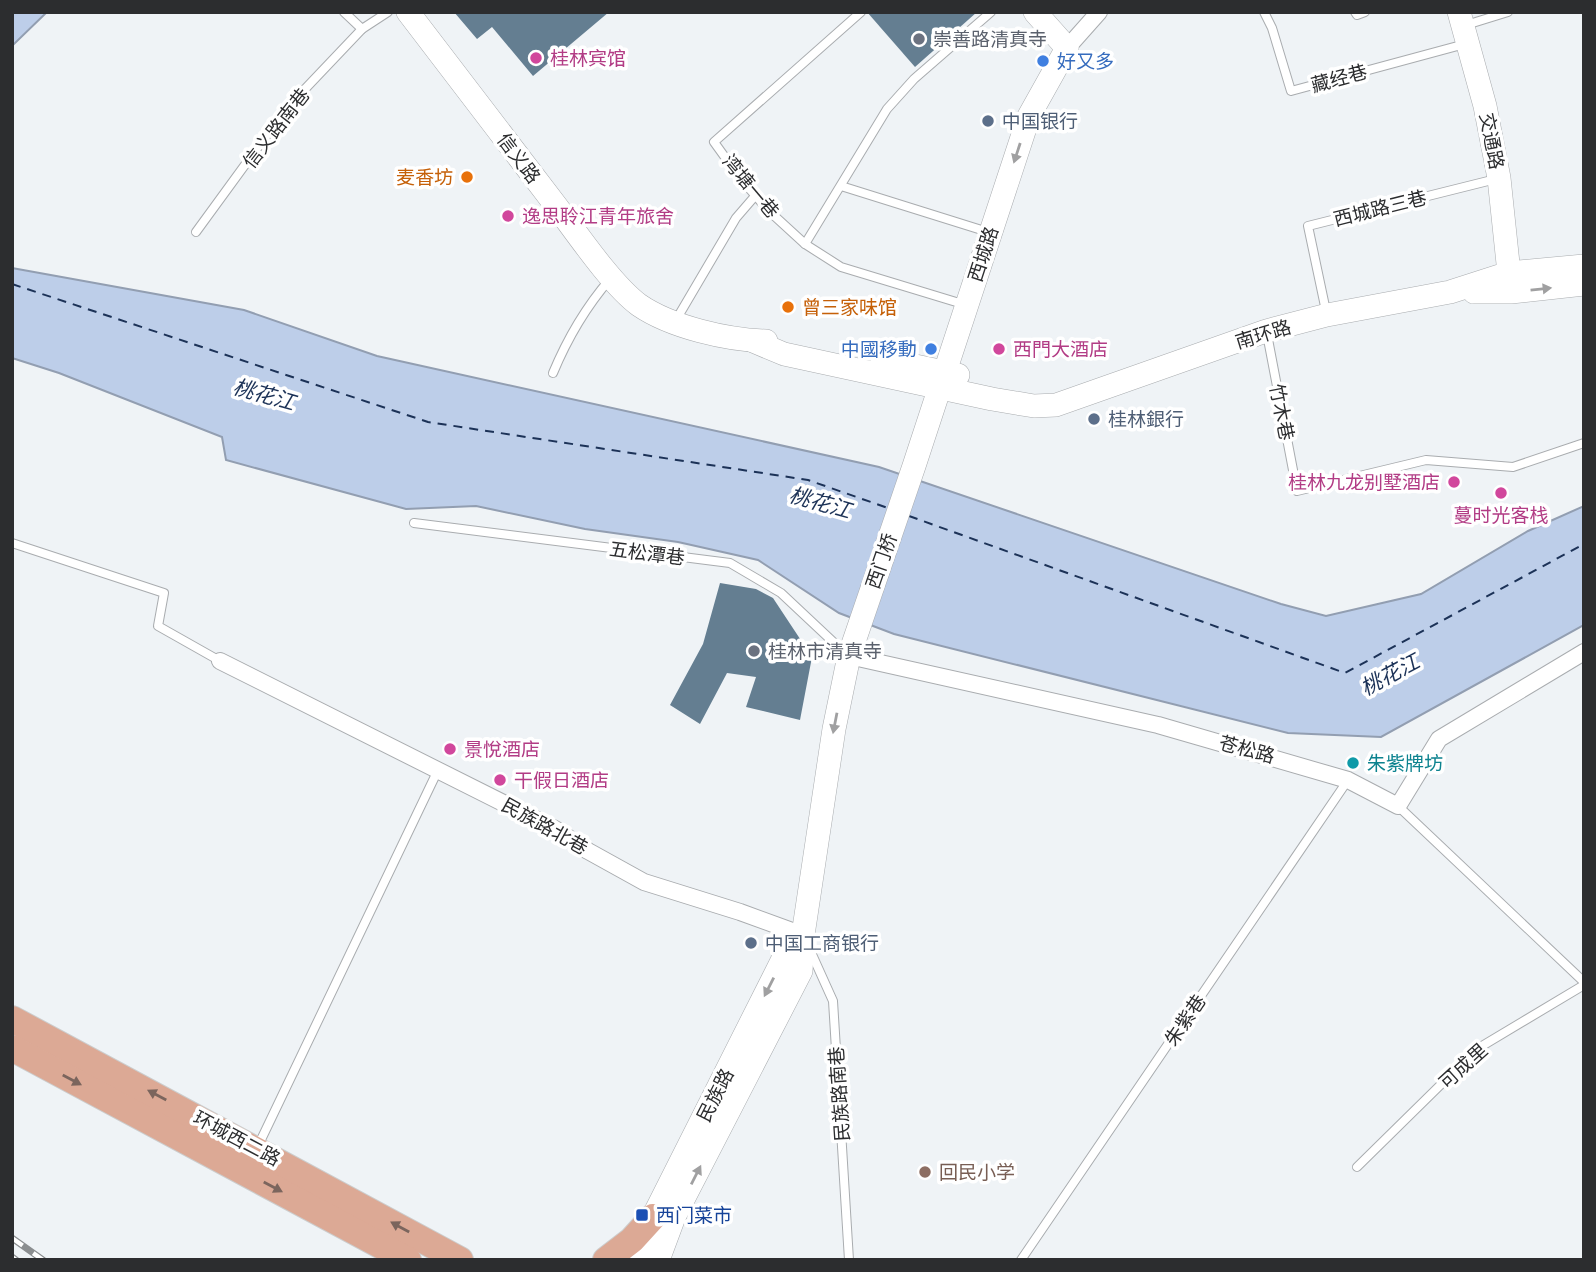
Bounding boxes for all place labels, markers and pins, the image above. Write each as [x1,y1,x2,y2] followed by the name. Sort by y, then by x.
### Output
[933,24,1047,51] place label: 崇善路清真寺
[911,31,927,47] marker: 崇善路清真寺
[550,43,626,70] place label: 桂林宾馆
[1057,46,1114,73] place label: 好又多
[528,50,544,66] marker: 桂林宾馆
[1035,53,1051,69] marker: 好又多
[1002,106,1078,133] place label: 中国银行
[980,113,996,129] marker: 中国银行
[396,162,453,189] place label: 麦香坊
[459,169,475,185] marker: 麦香坊
[522,201,674,228] place label: 逸思聆江青年旅舍
[500,208,516,224] marker: 逸思聆江青年旅舍
[802,292,897,319] place label: 曾三家味馆
[780,299,796,315] marker: 曾三家味馆
[841,334,917,361] place label: 中國移動
[1013,334,1108,361] place label: 西門大酒店
[923,341,939,357] marker: 中國移動
[991,341,1007,357] marker: 西門大酒店
[1108,404,1184,431] place label: 桂林銀行
[1086,411,1102,427] marker: 桂林銀行
[1288,467,1440,494] place label: 桂林九龙别墅酒店
[1446,474,1462,490] marker: 桂林九龙别墅酒店
[1493,485,1509,501] marker: 蔓时光客栈
[1453,500,1549,527] place label: 蔓时光客栈
[768,636,882,663] place label: 桂林市清真寺
[746,643,762,659] marker: 桂林市清真寺
[464,734,540,761] place label: 景悅酒店
[442,741,458,757] marker: 景悅酒店
[1367,748,1443,775] place label: 朱紫牌坊
[1345,755,1361,771] marker: 朱紫牌坊
[514,765,609,792] place label: 干假日酒店
[492,772,508,788] marker: 干假日酒店
[765,928,879,955] place label: 中国工商银行
[743,935,759,951] marker: 中国工商银行
[939,1157,1015,1184] place label: 回民小学
[917,1164,933,1180] marker: 回民小学
[656,1200,732,1227] place label: 西门菜市
[634,1207,650,1223] marker: 西门菜市

